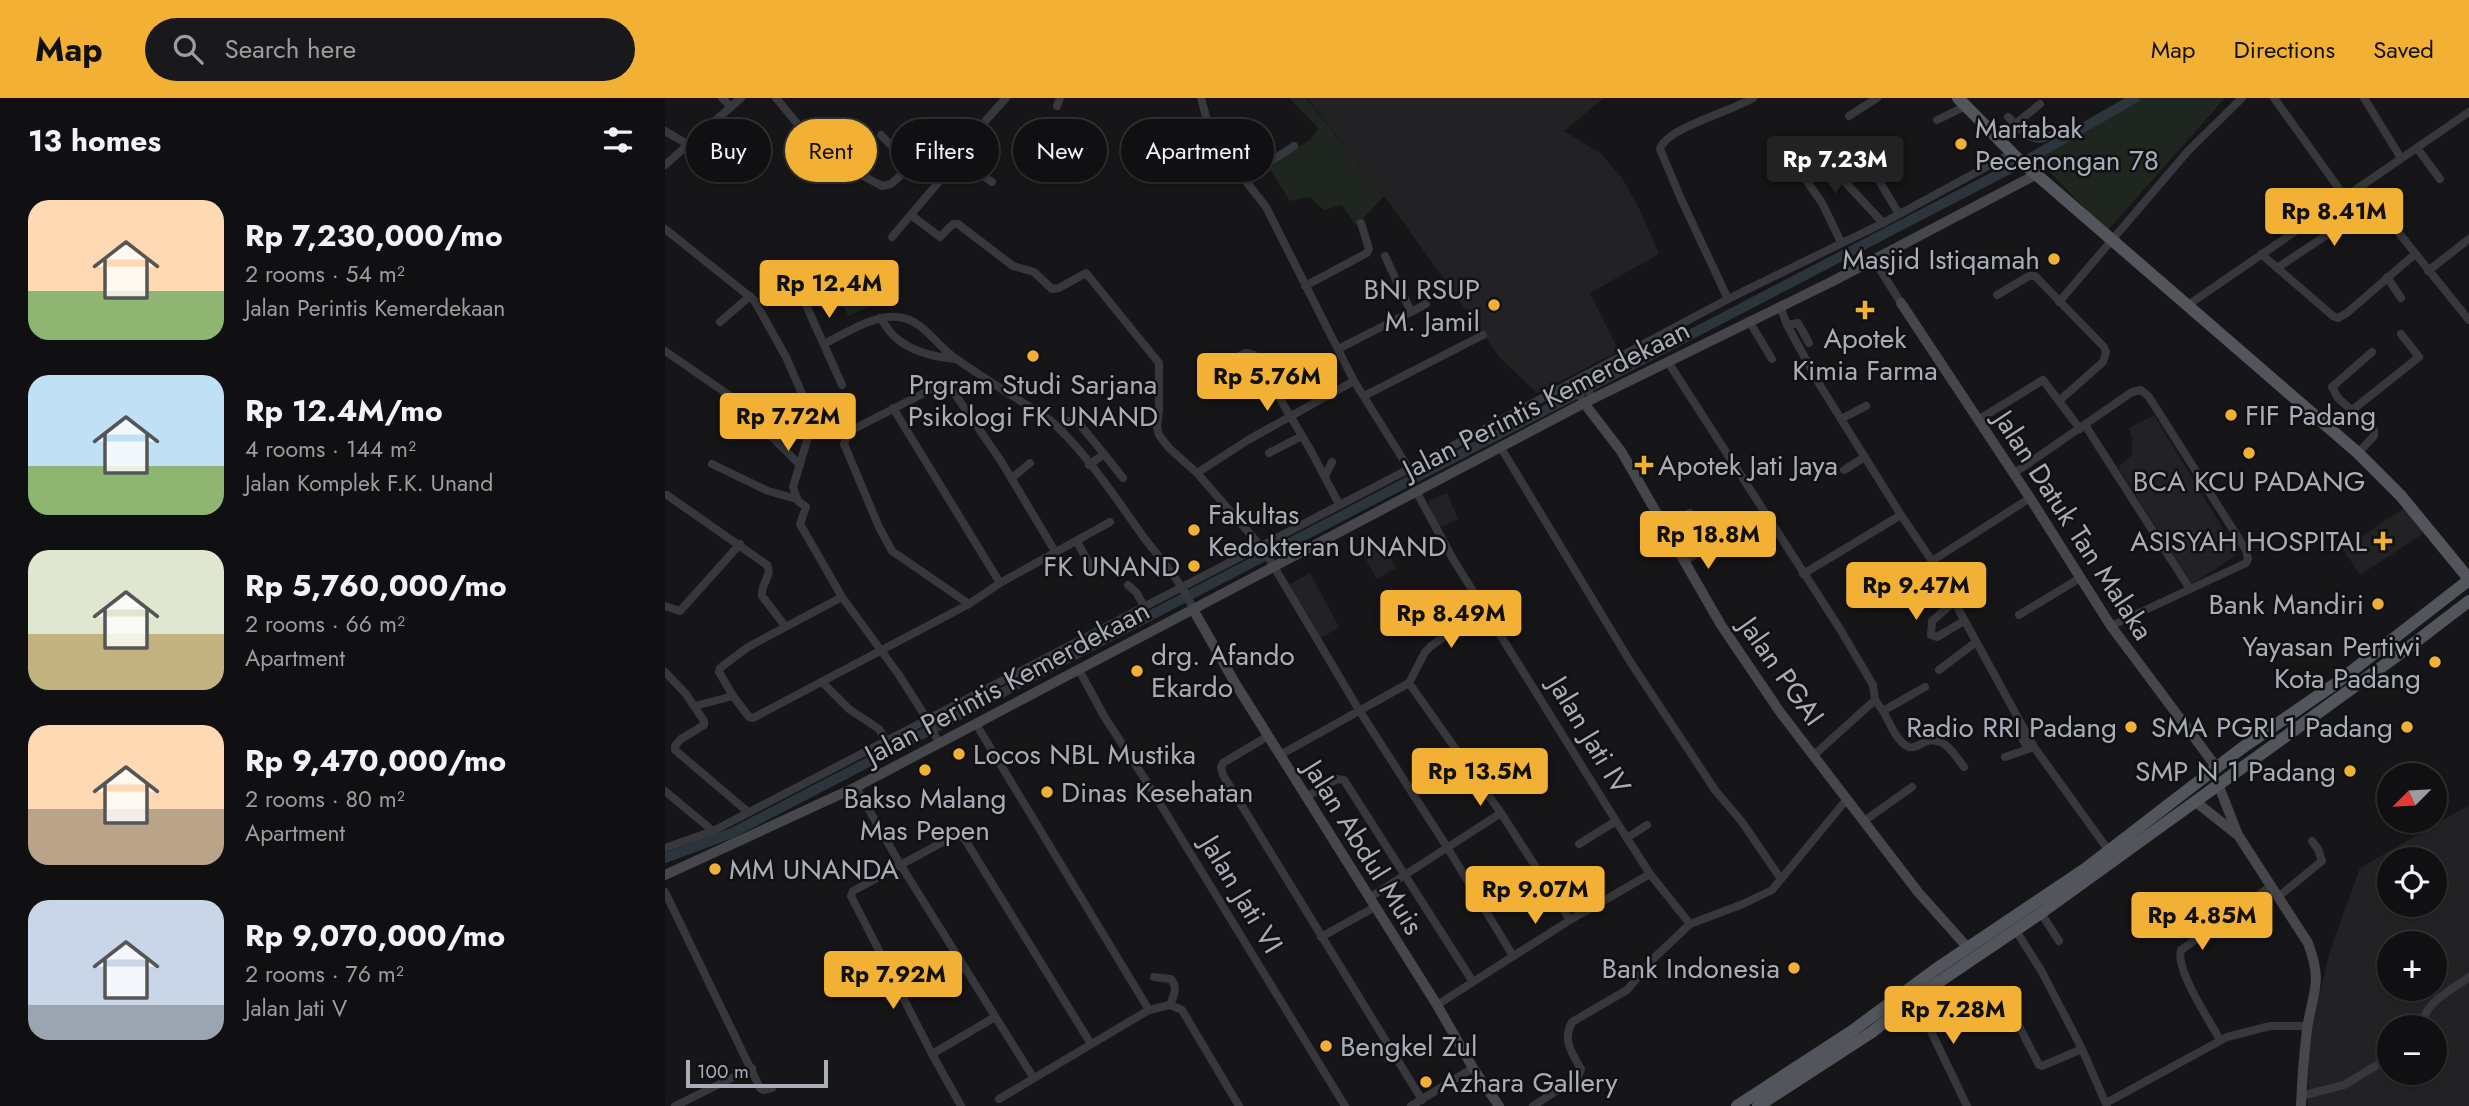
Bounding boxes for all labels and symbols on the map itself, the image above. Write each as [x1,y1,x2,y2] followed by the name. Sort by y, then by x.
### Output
[1975,108,2159,181] place label: Martabak Pecenongan 78
[1763,136,1907,196] pin: Rp 7.23M
[1953,136,1969,152] marker: Martabak Pecenongan 78
[2262,188,2406,248] pin: Rp 8.41M
[1842,239,2040,280] place label: Masjid Istiqamah
[2046,251,2062,267] marker: Masjid Istiqamah
[757,260,901,320] pin: Rp 12.4M
[1364,269,1480,342] place label: BNI RSUP M. Jamil
[1486,297,1502,313] marker: BNI RSUP M. Jamil
[1857,302,1873,318] marker: Apotek Kimia Farma
[1392,309,1697,491] street label: Jalan Perintis Kemerdekaan
[1792,318,1938,391] place label: Apotek Kimia Farma
[1025,348,1041,364] marker: Prgram Studi Sarjana Psikologi FK UNAND
[1195,354,1339,413] pin: Rp 5.76M
[908,364,1158,437] place label: Prgram Studi Sarjana Psikologi FK UNAND
[716,394,860,453] pin: Rp 7.72M
[2245,395,2376,436] place label: FIF Padang
[1982,399,2163,648] street label: Jalan Datuk Tan Malaka
[2223,407,2239,423] marker: FIF Padang
[1658,445,1838,486] place label: Apotek Jati Jaya
[2241,445,2257,461] marker: BCA KCU PADANG
[1636,457,1652,473] marker: Apotek Jati Jaya
[2133,461,2365,502] place label: BCA KCU PADANG
[1208,494,1447,567] place label: Fakultas Kedokteran UNAND
[1636,512,1780,571] pin: Rp 18.8M
[2130,521,2367,562] place label: ASISYAH HOSPITAL
[1186,522,1202,538] marker: Fakultas Kedokteran UNAND
[2373,531,2393,551] marker: ASISYAH HOSPITAL
[1043,546,1180,587] place label: FK UNAND
[1186,558,1202,574] marker: FK UNAND
[1844,562,1988,622] pin: Rp 9.47M
[2209,584,2364,625] place label: Bank Mandiri
[854,590,1157,777] street label: Jalan Perintis Kemerdekaan
[1379,590,1523,650] pin: Rp 8.49M
[2370,596,2386,612] marker: Bank Mandiri
[1727,605,1834,734] street label: Jalan PGAI
[2242,626,2421,699] place label: Yayasan Pertiwi Kota Padang
[1151,635,1295,708] place label: drg. Afando Ekardo
[2427,654,2443,670] marker: Yayasan Pertiwi Kota Padang
[1129,663,1145,679] marker: drg. Afando Ekardo
[1536,665,1641,802] street label: Jalan Jati IV
[1906,707,2117,748] place label: Radio RRI Padang
[2151,707,2393,748] place label: SMA PGRI 1 Padang
[2123,719,2139,735] marker: Radio RRI Padang
[2399,719,2415,735] marker: SMA PGRI 1 Padang
[973,734,1196,775] place label: Locos NBL Mustika
[951,746,967,762] marker: Locos NBL Mustika
[1408,748,1552,808] pin: Rp 13.5M
[1291,749,1434,943] street label: Jalan Abdul Muis
[2135,751,2336,792] place label: SMP N 1 Padang
[917,762,933,778] marker: Bakso Malang Mas Pepen
[2342,763,2358,779] marker: SMP N 1 Padang
[2377,763,2447,833] north arrow
[1061,772,1253,813] place label: Dinas Kesehatan
[843,778,1007,851] place label: Bakso Malang Mas Pepen
[1039,784,1055,800] marker: Dinas Kesehatan
[1188,824,1293,961] street label: Jalan Jati VI
[729,849,899,890] place label: MM UNANDA
[707,861,723,877] marker: MM UNANDA
[1463,866,1607,926] pin: Rp 9.07M
[2130,892,2274,952] pin: Rp 4.85M
[1602,948,1780,989] place label: Bank Indonesia
[821,951,965,1011] pin: Rp 7.92M
[1786,960,1802,976] marker: Bank Indonesia
[1881,986,2025,1046] pin: Rp 7.28M
[1340,1026,1477,1067] place label: Bengkel Zul
[1318,1038,1334,1054] marker: Bengkel Zul
[686,1057,828,1089] scale bar
[1440,1062,1618,1103] place label: Azhara Gallery
[1418,1074,1434,1090] marker: Azhara Gallery

